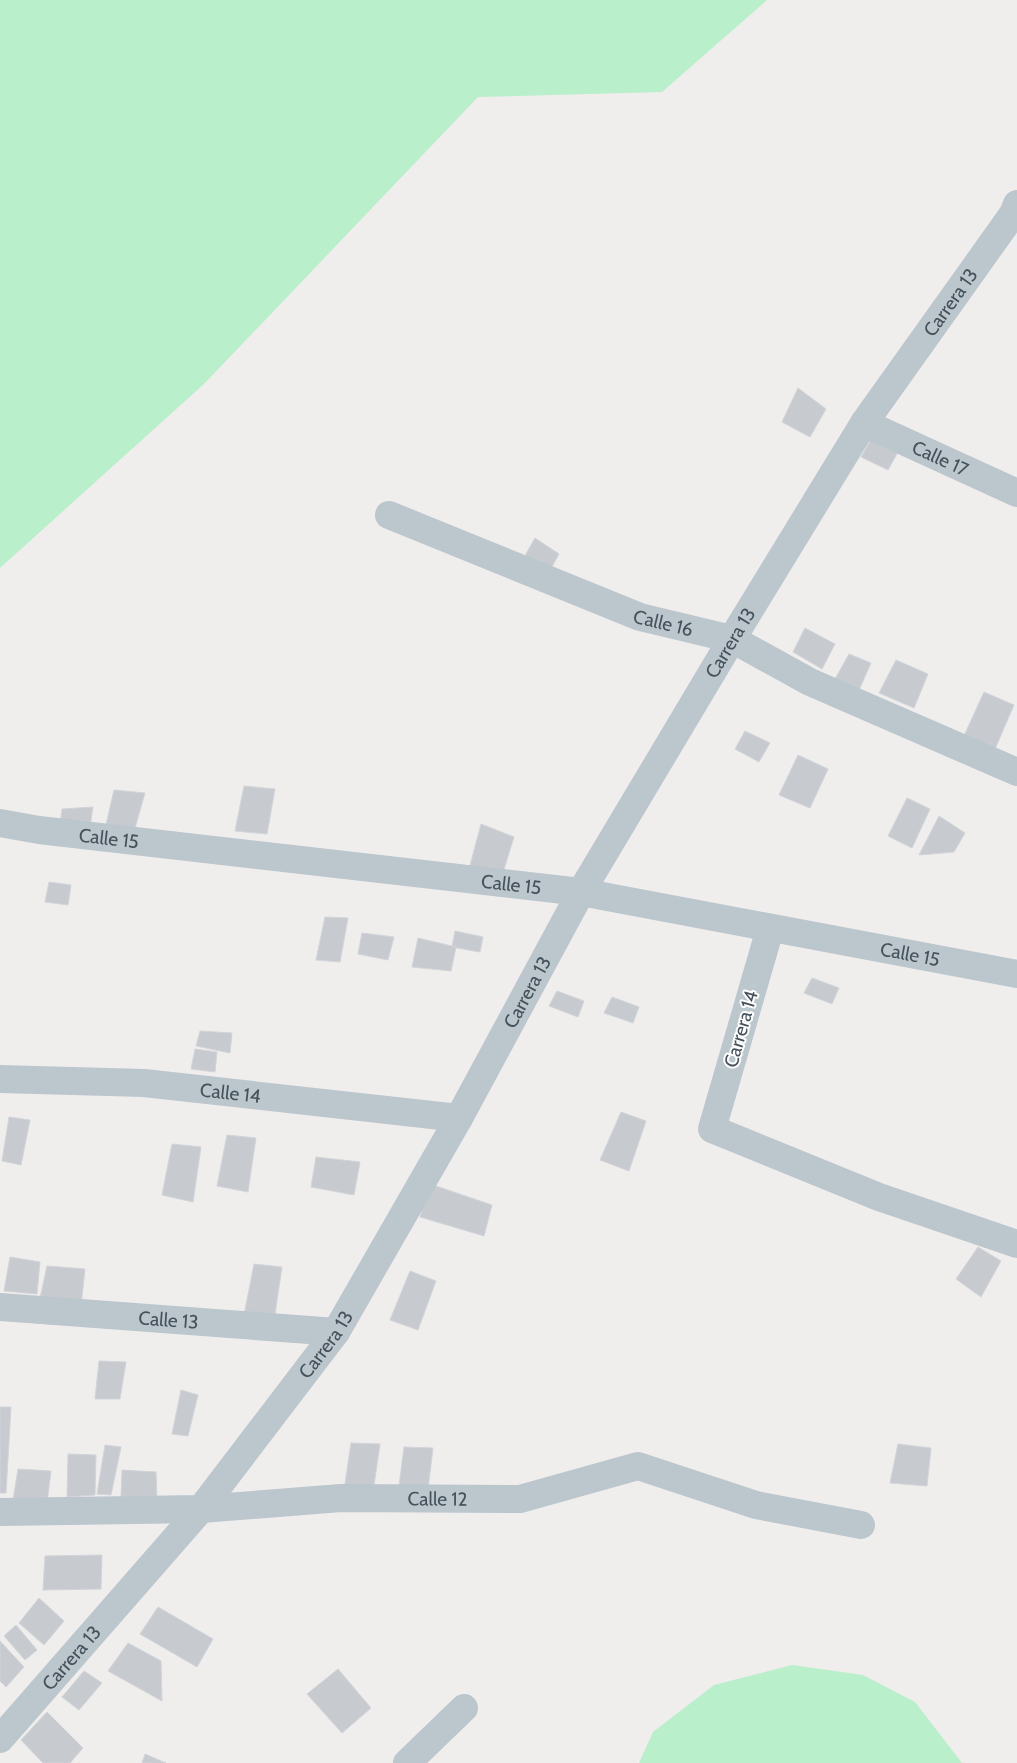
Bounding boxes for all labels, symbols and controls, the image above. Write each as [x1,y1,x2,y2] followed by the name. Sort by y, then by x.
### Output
[918,264,982,341] street label: Carrera 13
[909,435,973,481] street label: Calle 17
[700,603,760,682] street label: Carrera 13
[630,604,696,641] street label: Calle 16
[78,823,140,853] street label: Calle 15
[480,869,543,899] street label: Calle 15
[878,937,942,971] street label: Calle 15
[498,952,556,1032] street label: Carrera 13
[719,988,763,1070] street label: Carrera 14
[199,1078,262,1107] street label: Calle 14
[138,1306,199,1333] street label: Calle 13
[293,1306,357,1383] street label: Carrera 13
[408,1487,468,1510] street label: Calle 12
[37,1621,105,1695] street label: Carrera 13

